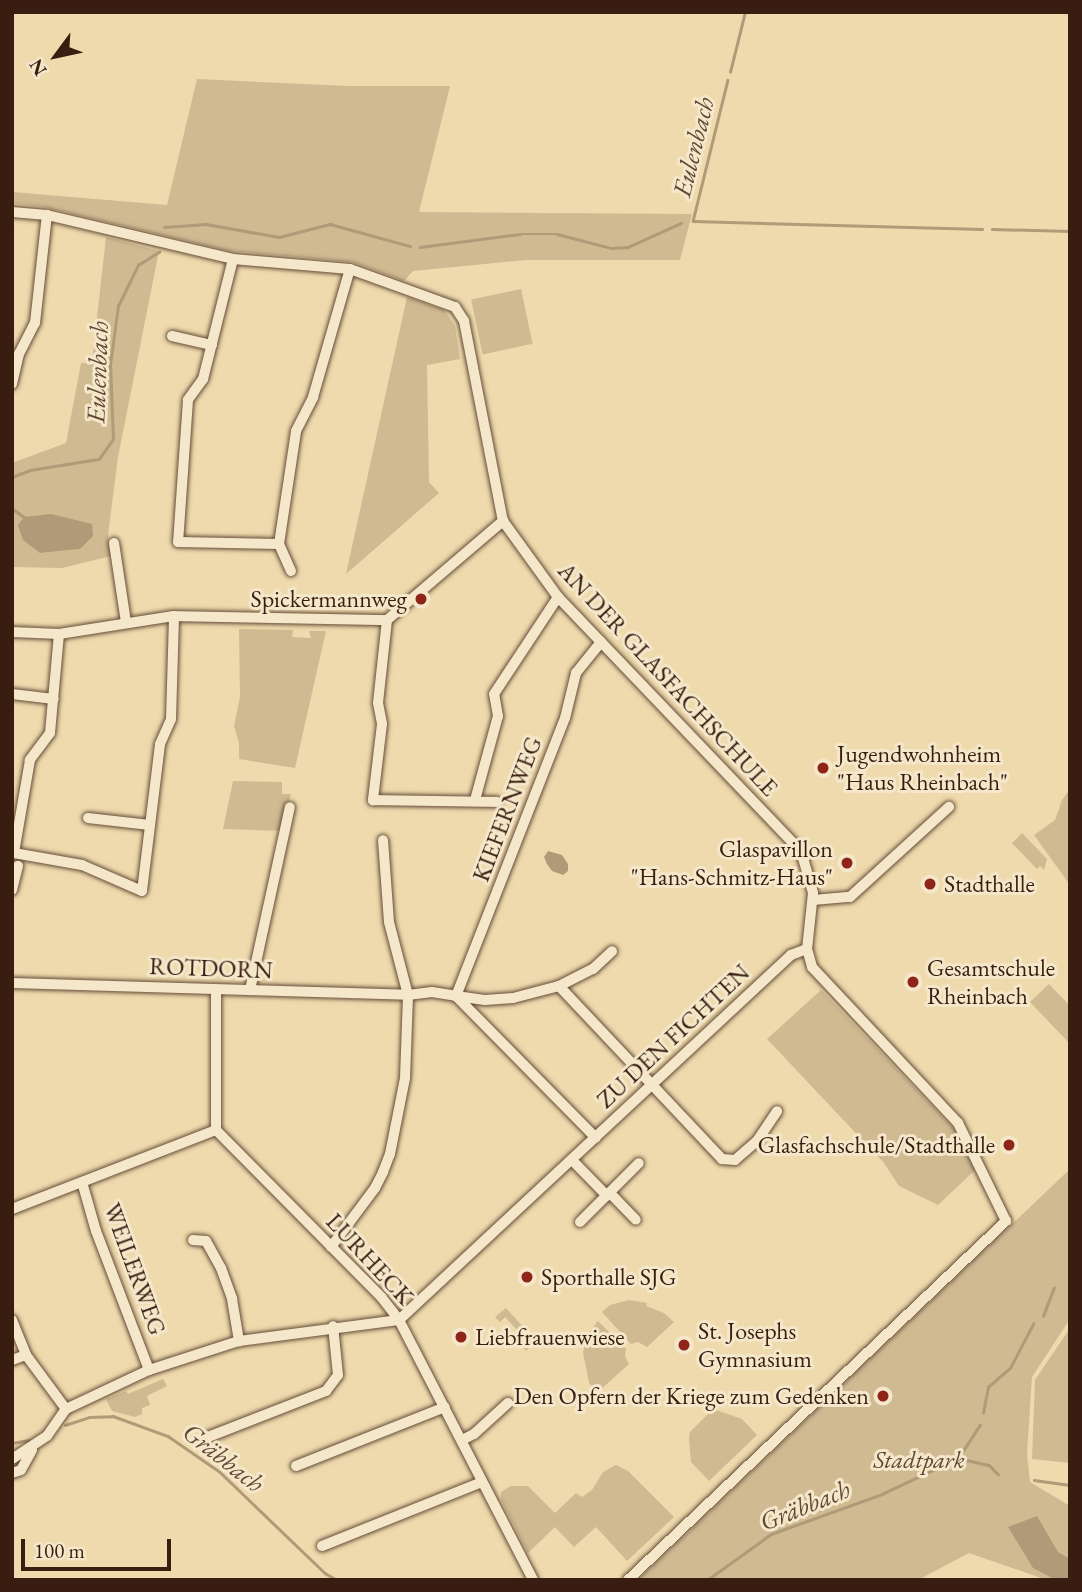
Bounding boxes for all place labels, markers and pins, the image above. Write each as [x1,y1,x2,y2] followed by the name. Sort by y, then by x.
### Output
[250,585,407,613] place label: Spickermannweg
[413,591,429,607] marker: Spickermannweg
[837,740,1008,796] place label: Jugendwohnheim "Haus Rheinbach"
[815,760,831,776] marker: Jugendwohnheim "Haus Rheinbach"
[631,835,833,891] place label: Glaspavillon "Hans-Schmitz-Haus"
[839,855,855,871] marker: Glaspavillon "Hans-Schmitz-Haus"
[944,870,1035,898] place label: Stadthalle
[922,876,938,892] marker: Stadthalle
[927,954,1055,1010] place label: Gesamtschule Rheinbach
[905,974,921,990] marker: Gesamtschule Rheinbach
[758,1131,995,1159] place label: Glasfachschule/Stadthalle
[1001,1137,1017,1153] marker: Glasfachschule/Stadthalle
[541,1263,676,1291] place label: Sporthalle SJG
[519,1269,535,1285] marker: Sporthalle SJG
[698,1317,812,1373] place label: St. Josephs Gymnasium
[475,1323,625,1351] place label: Liebfrauenwiese
[453,1329,469,1345] marker: Liebfrauenwiese
[676,1337,692,1353] marker: St. Josephs Gymnasium
[514,1382,869,1410] place label: Den Opfern der Kriege zum Gedenken
[875,1388,891,1404] marker: Den Opfern der Kriege zum Gedenken

